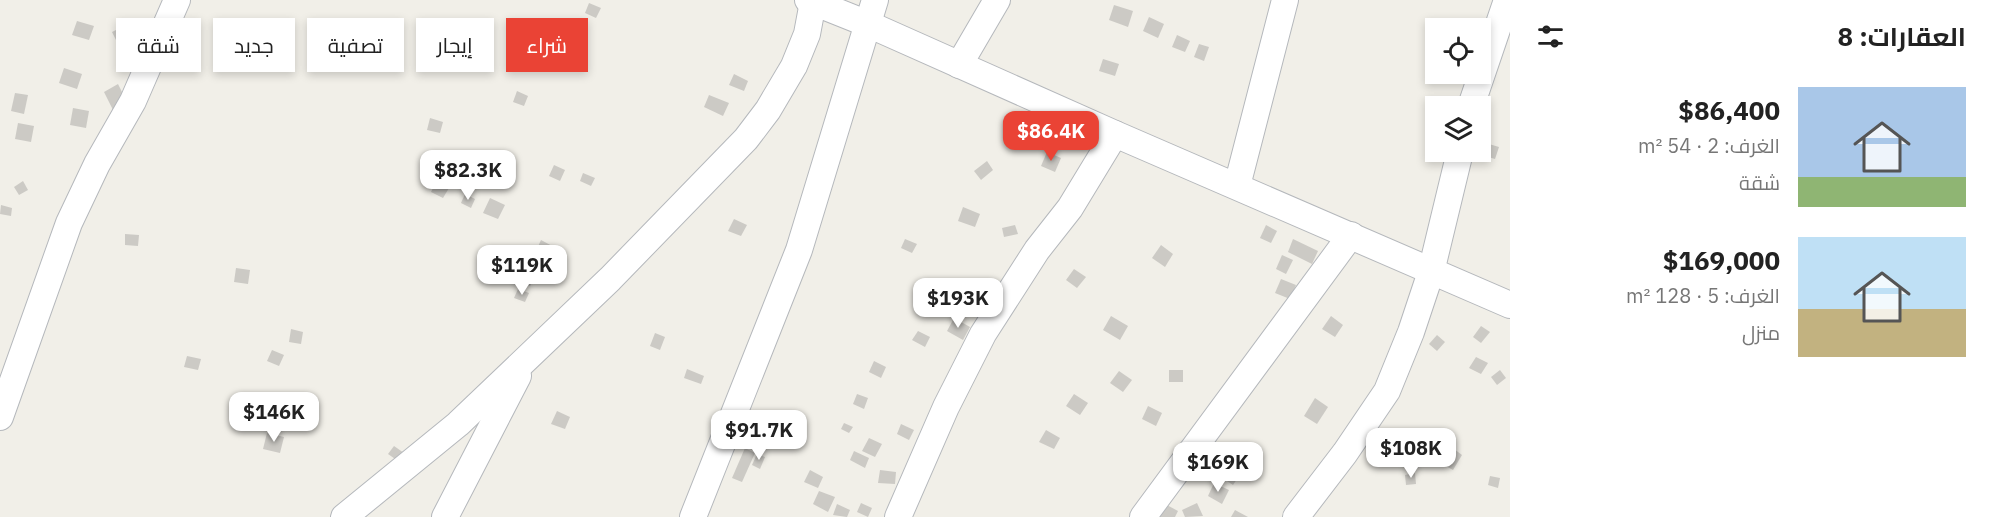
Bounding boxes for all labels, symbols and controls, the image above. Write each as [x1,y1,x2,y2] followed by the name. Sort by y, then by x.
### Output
[116,18,201,72] chip: شقة
[213,18,295,72] chip: جديد
[307,18,404,72] chip: تصفية
[416,18,494,72] chip: إيجار
[506,18,588,72] chip: شراء
[1425,18,1491,162] map controls
[1425,18,1491,84] button: locate
[1838,19,1966,53] text: العقارات: 8
[1534,20,1567,53] icon: filters
[1678,93,1780,127] text: $86,400
[1425,96,1491,162] button: layers
[1002,111,1100,162] pin: $86.4K
[1846,111,1918,183] icon: home
[1017,117,1085,144] text: $86.4K
[1638,132,1780,159] text: الغرف: 2 · 54 m²
[419,150,517,201] pin: $82.3K
[434,156,502,183] text: $82.3K
[1739,169,1780,196] text: شقة
[1663,243,1780,277] text: $169,000
[480,245,564,296] pin: $119K
[491,251,553,278] text: $119K
[1846,261,1918,333] icon: home
[916,278,1000,329] pin: $193K
[1626,282,1780,309] text: الغرف: 5 · 128 m²
[927,284,989,311] text: $193K
[1742,319,1780,346] text: منزل
[232,392,316,443] pin: $146K
[243,398,305,425] text: $146K
[710,410,808,461] pin: $91.7K
[725,416,793,443] text: $91.7K
[1369,428,1453,479] pin: $108K
[1380,434,1442,461] text: $108K
[1176,442,1260,493] pin: $169K
[1187,448,1249,475] text: $169K

